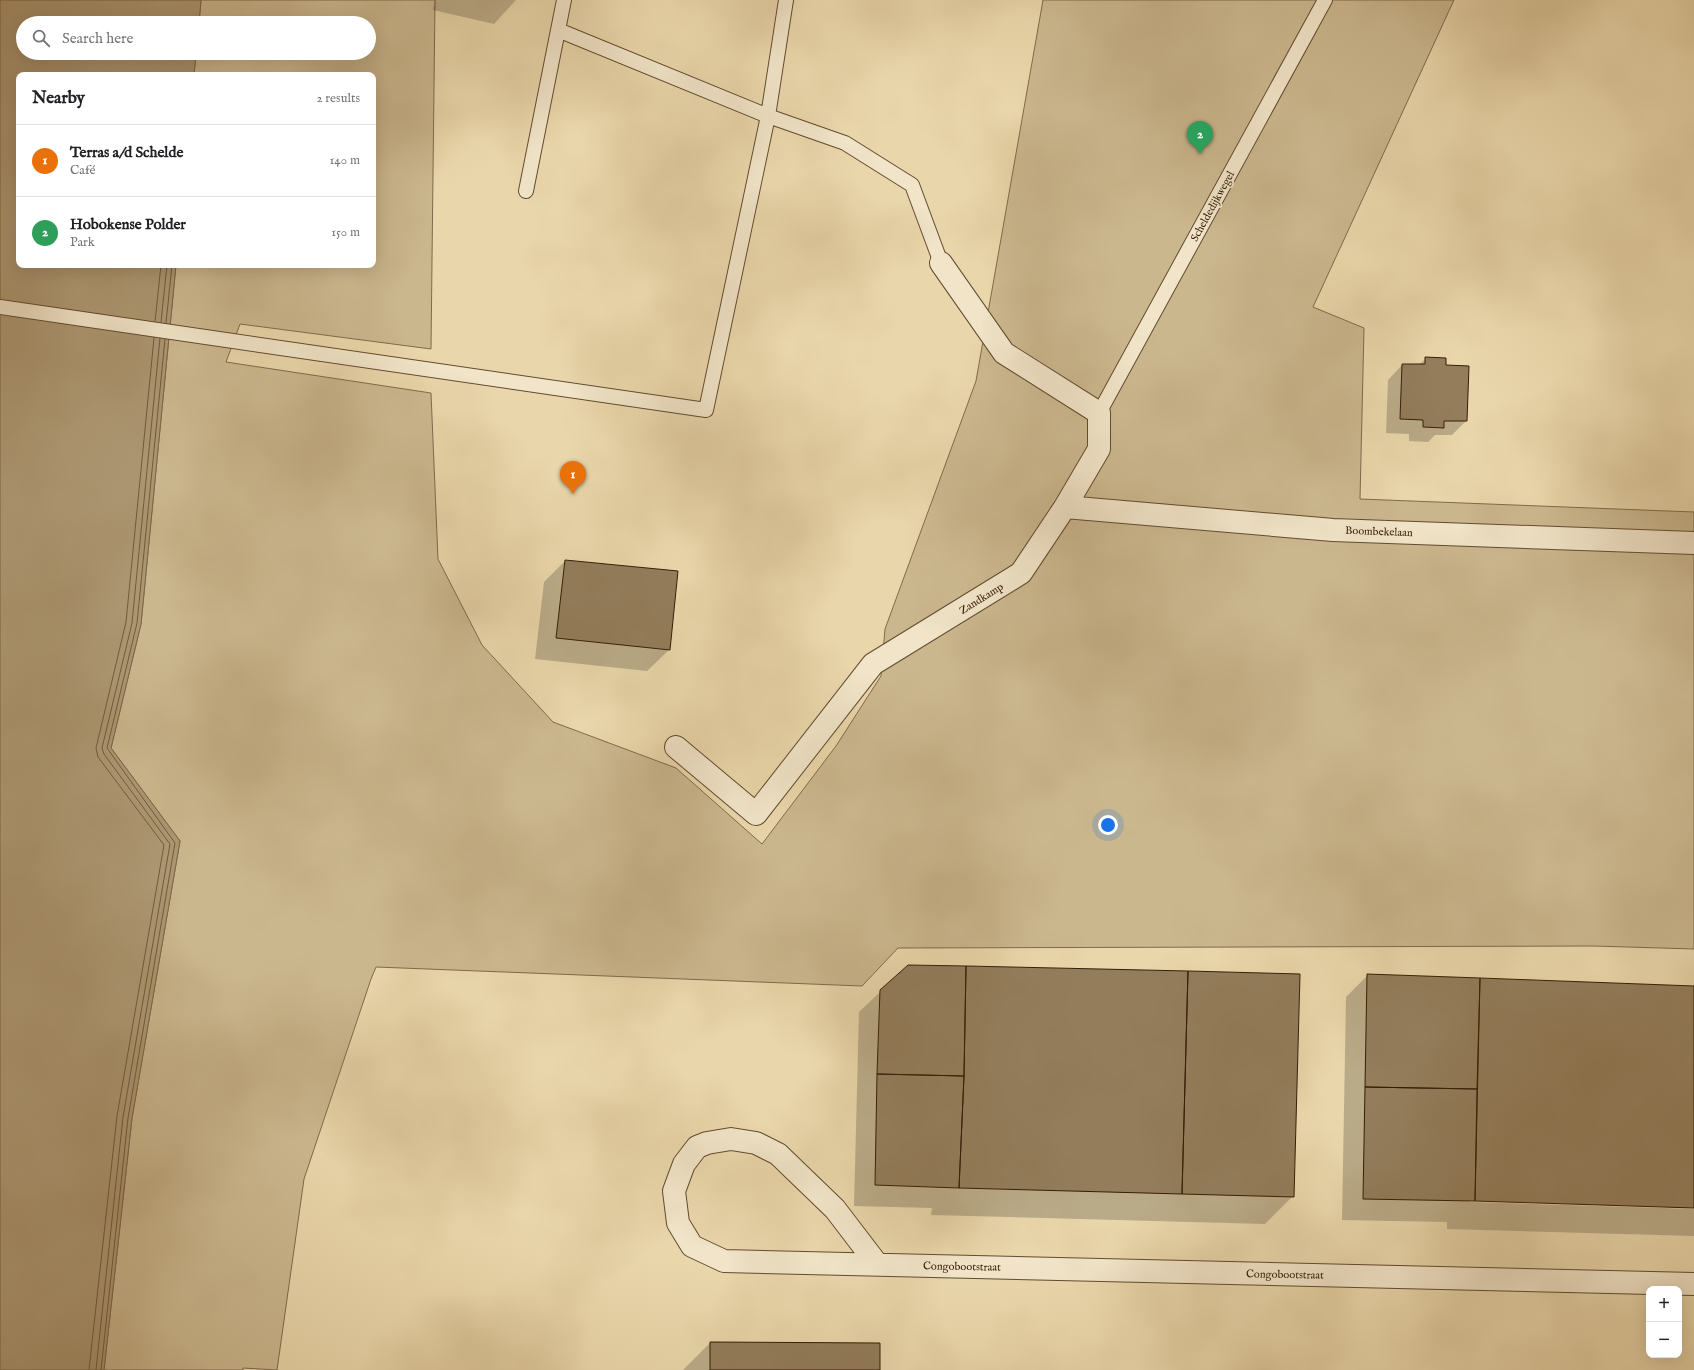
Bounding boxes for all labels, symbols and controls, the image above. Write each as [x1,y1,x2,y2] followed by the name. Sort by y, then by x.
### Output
[16,16,376,60] search box
[30,27,52,49] icon: search
[62,29,133,48] text: Search here
[32,88,85,109] text: Nearby
[316,90,360,107] text: 2 results
[1187,121,1213,154] pin: 2
[70,143,183,162] text: Terras a/d Schelde
[43,152,47,169] text: 1
[330,152,360,169] text: 140 m
[70,162,96,179] text: Café
[1188,169,1238,244] street label: Scheldedijkwegel
[70,215,186,234] text: Hobokense Polder
[42,224,48,241] text: 2
[331,224,360,241] text: 150 m
[70,234,95,251] text: Park
[560,461,586,494] pin: 1
[1345,524,1413,540] street label: Boombekelaan
[957,580,1006,618] street label: Zandkamp
[1098,815,1118,835] your location
[923,1259,1001,1275] street label: Congobootstraat
[1246,1267,1324,1283] street label: Congobootstraat
[1646,1286,1682,1358] map controls
[1646,1286,1682,1322] button: +
[1646,1322,1682,1358] button: −

